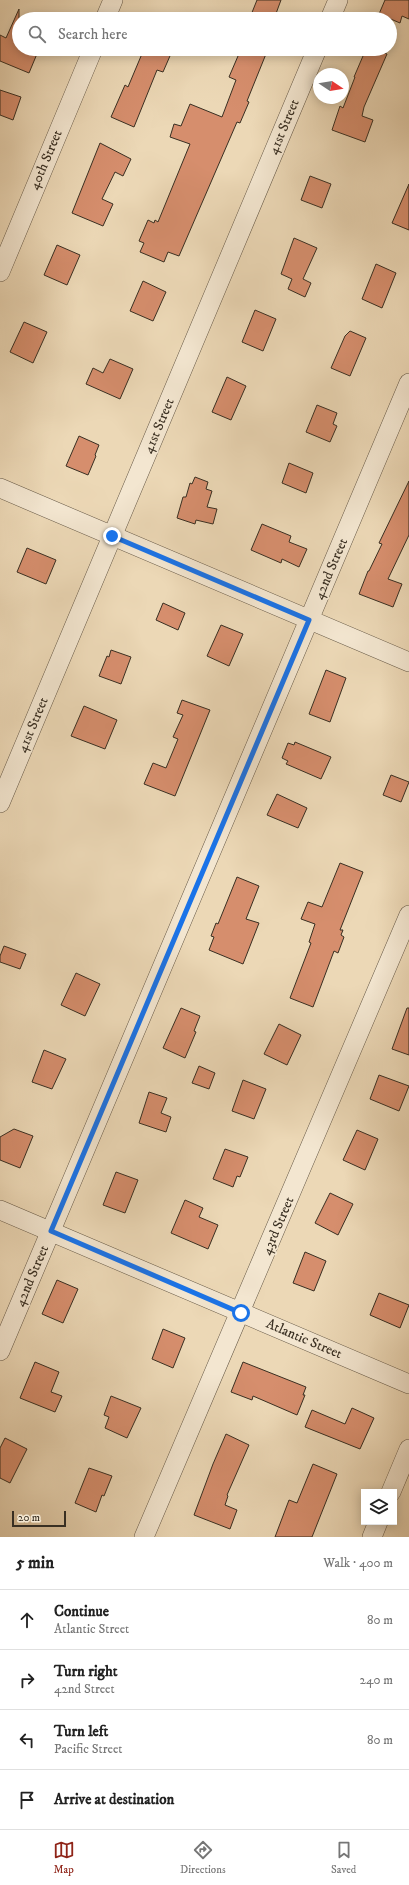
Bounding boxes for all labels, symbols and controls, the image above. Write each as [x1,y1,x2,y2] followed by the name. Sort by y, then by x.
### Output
[12,12,397,56] search box
[26,23,48,45] icon: search
[58,25,127,44] text: Search here
[313,68,349,104] north arrow
[264,96,304,157] street label: 41st Street
[25,127,67,193] street label: 40th Street
[139,395,179,456] street label: 41st Street
[103,527,121,545] route end
[310,535,352,603] street label: 42nd Street
[13,694,53,755] street label: 41st Street
[258,1194,299,1258] street label: 43rd Street
[11,1242,53,1310] street label: 42nd Street
[232,1304,250,1322] route start
[263,1315,345,1363] street label: Atlantic Street
[361,1489,397,1525] map controls
[361,1489,397,1525] button: layers
[12,1509,66,1528] scale bar
[18,1511,40,1525] text: 20 m
[16,1552,54,1574] text: 5 min
[323,1555,393,1571] text: Walk · 400 m
[54,1602,109,1621] text: Continue
[16,1609,38,1631] icon: ahead
[367,1612,393,1628] text: 80 m
[54,1621,129,1637] text: Atlantic Street
[54,1662,117,1681] text: Turn right
[16,1669,38,1691] icon: right
[360,1672,393,1688] text: 240 m
[54,1681,115,1697] text: 42nd Street
[54,1722,108,1741] text: Turn left
[16,1729,38,1751] icon: left
[367,1732,393,1748] text: 80 m
[54,1741,123,1757] text: Pacific Street
[16,1789,38,1811] icon: arrive
[54,1790,174,1809] text: Arrive at destination
[53,1839,75,1877] tab: Map
[180,1839,226,1877] tab: Directions
[331,1839,356,1877] tab: Saved

